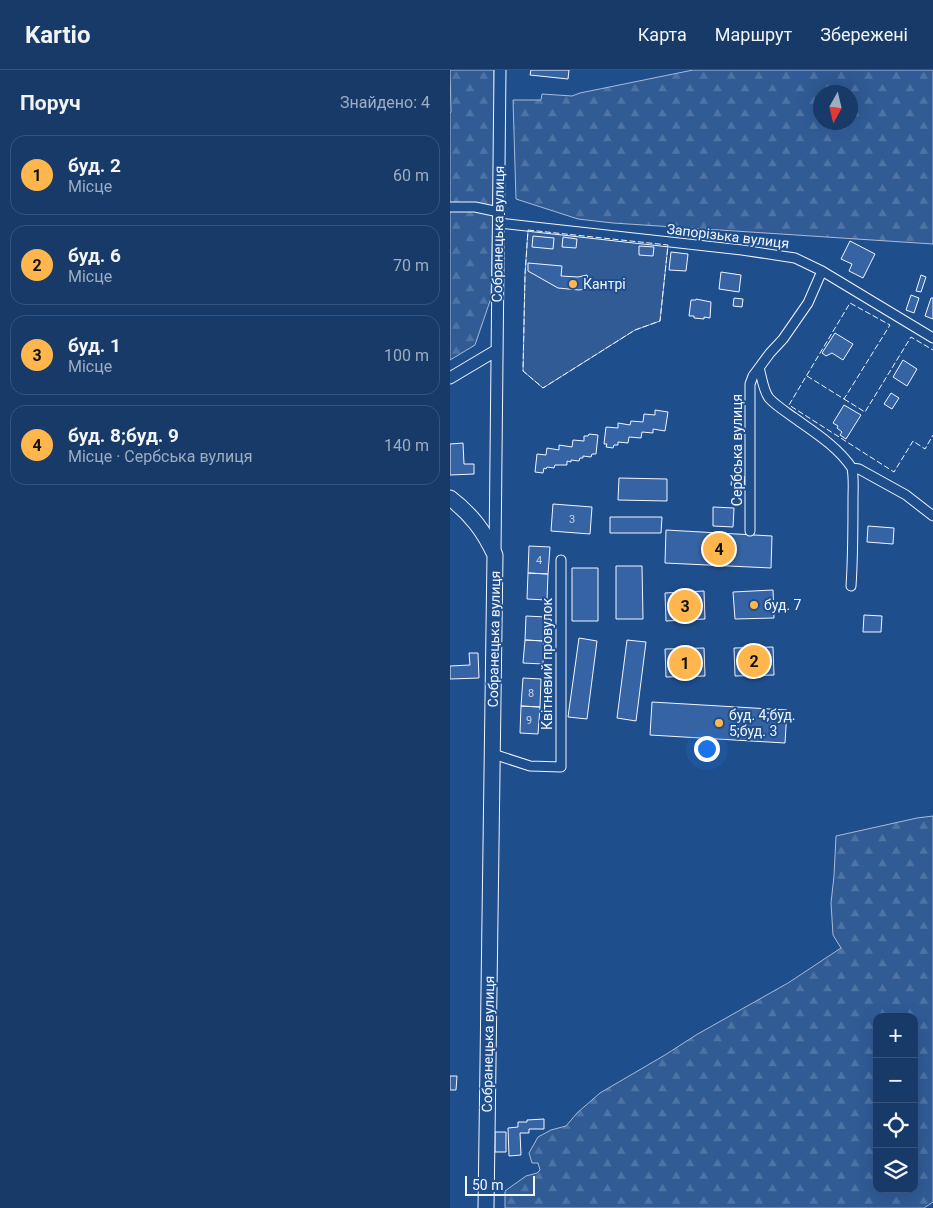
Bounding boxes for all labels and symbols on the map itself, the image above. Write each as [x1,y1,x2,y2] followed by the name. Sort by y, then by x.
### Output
[813,85,858,130] north arrow
[489,165,507,303] street label: Собранецька вулиця
[666,221,790,251] street label: Запорізька вулиця
[583,276,626,292] place label: Кантрі
[567,278,579,290] marker: Кантрі
[729,394,745,506] street label: Сербська вулиця
[569,513,575,526] house number: 3
[703,530,735,568] pin: 4
[536,554,542,567] house number: 4
[485,570,503,708] street label: Собранецька вулиця
[669,587,701,625] pin: 3
[764,597,802,613] place label: буд. 7
[539,598,555,730] street label: Квітневий провулок
[748,599,760,611] marker: буд. 7
[738,642,770,680] pin: 2
[669,644,701,682] pin: 1
[528,687,534,700] house number: 8
[729,707,796,739] place label: буд. 4;буд. 5;буд. 3
[526,714,532,727] house number: 9
[713,717,725,729] marker: буд. 4;буд. 5;буд. 3
[694,736,720,762] your location
[479,975,497,1113] street label: Собранецька вулиця
[465,1173,535,1196] scale bar

